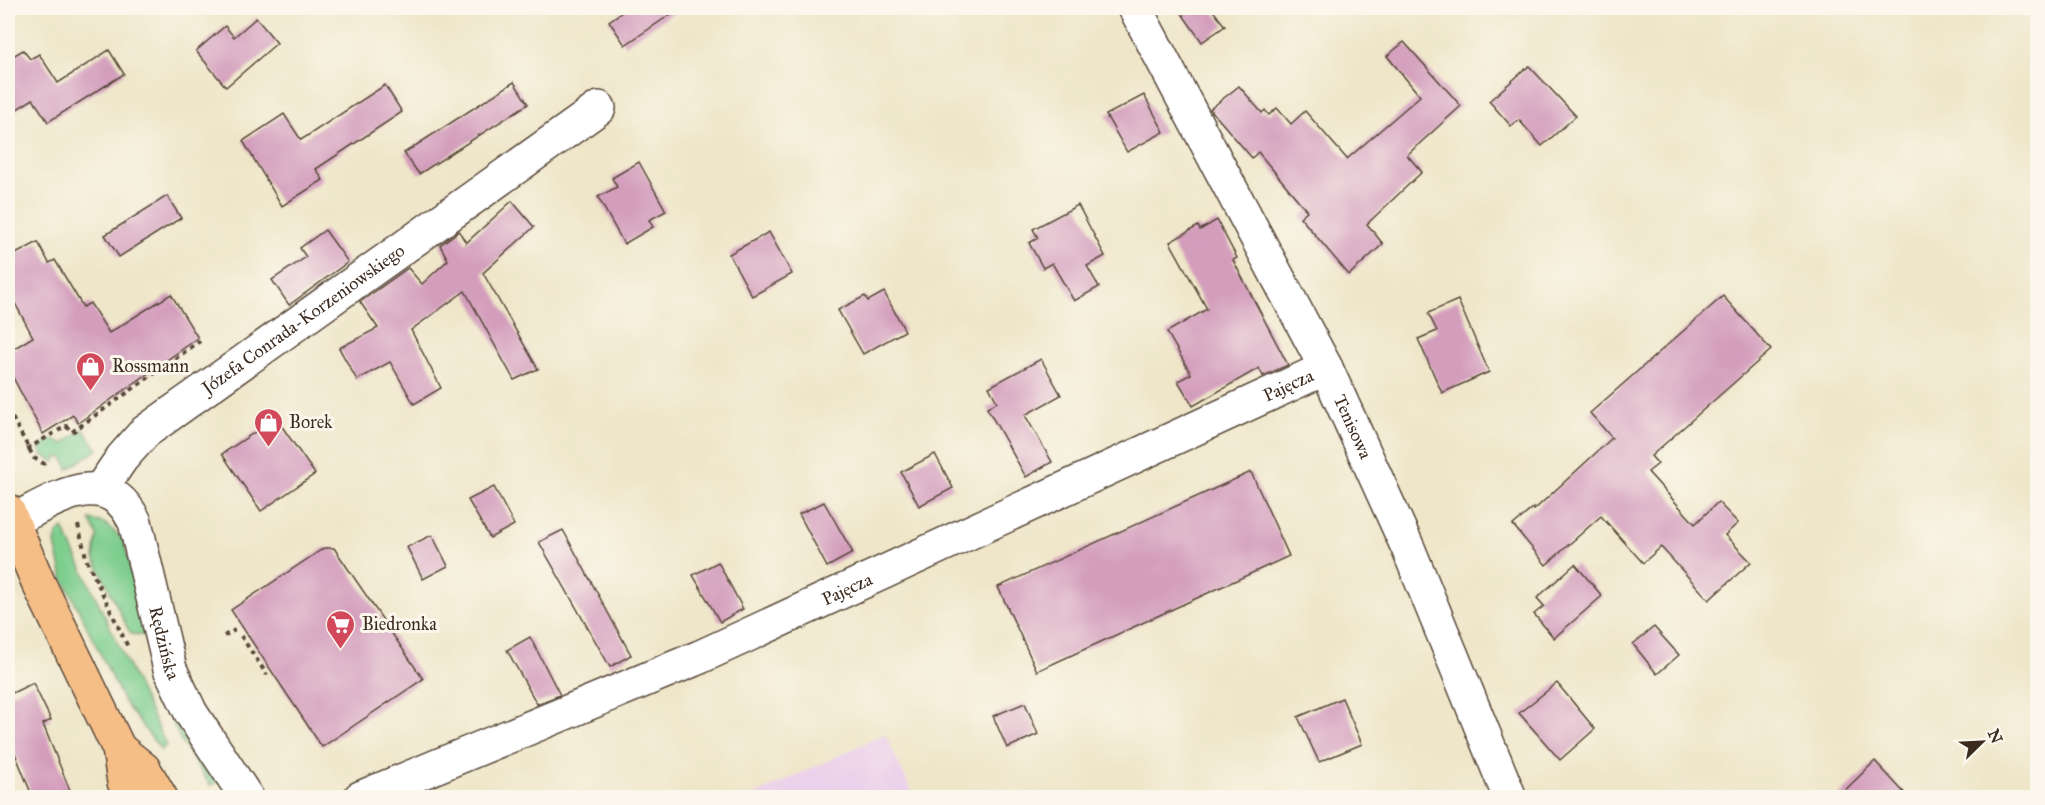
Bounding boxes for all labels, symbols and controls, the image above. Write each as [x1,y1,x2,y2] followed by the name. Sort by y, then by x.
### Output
[196,239,409,401] street label: Józefa Conrada-Korzeniowskiego
[75,350,107,392] shop icon: Rossmann
[112,355,189,377] place label: Rossmann
[1260,364,1317,407] street label: Pajęcza
[1329,391,1377,463] street label: Tenisowa
[252,406,284,448] shop icon: Borek
[289,411,333,433] place label: Borek
[818,568,876,610] street label: Pajęcza
[144,604,185,684] street label: Rędzińska
[325,608,357,650] supermarket icon: Biedronka
[362,613,437,635] place label: Biedronka
[1952,712,2012,772] north arrow
[1984,726,2007,747] text: N

